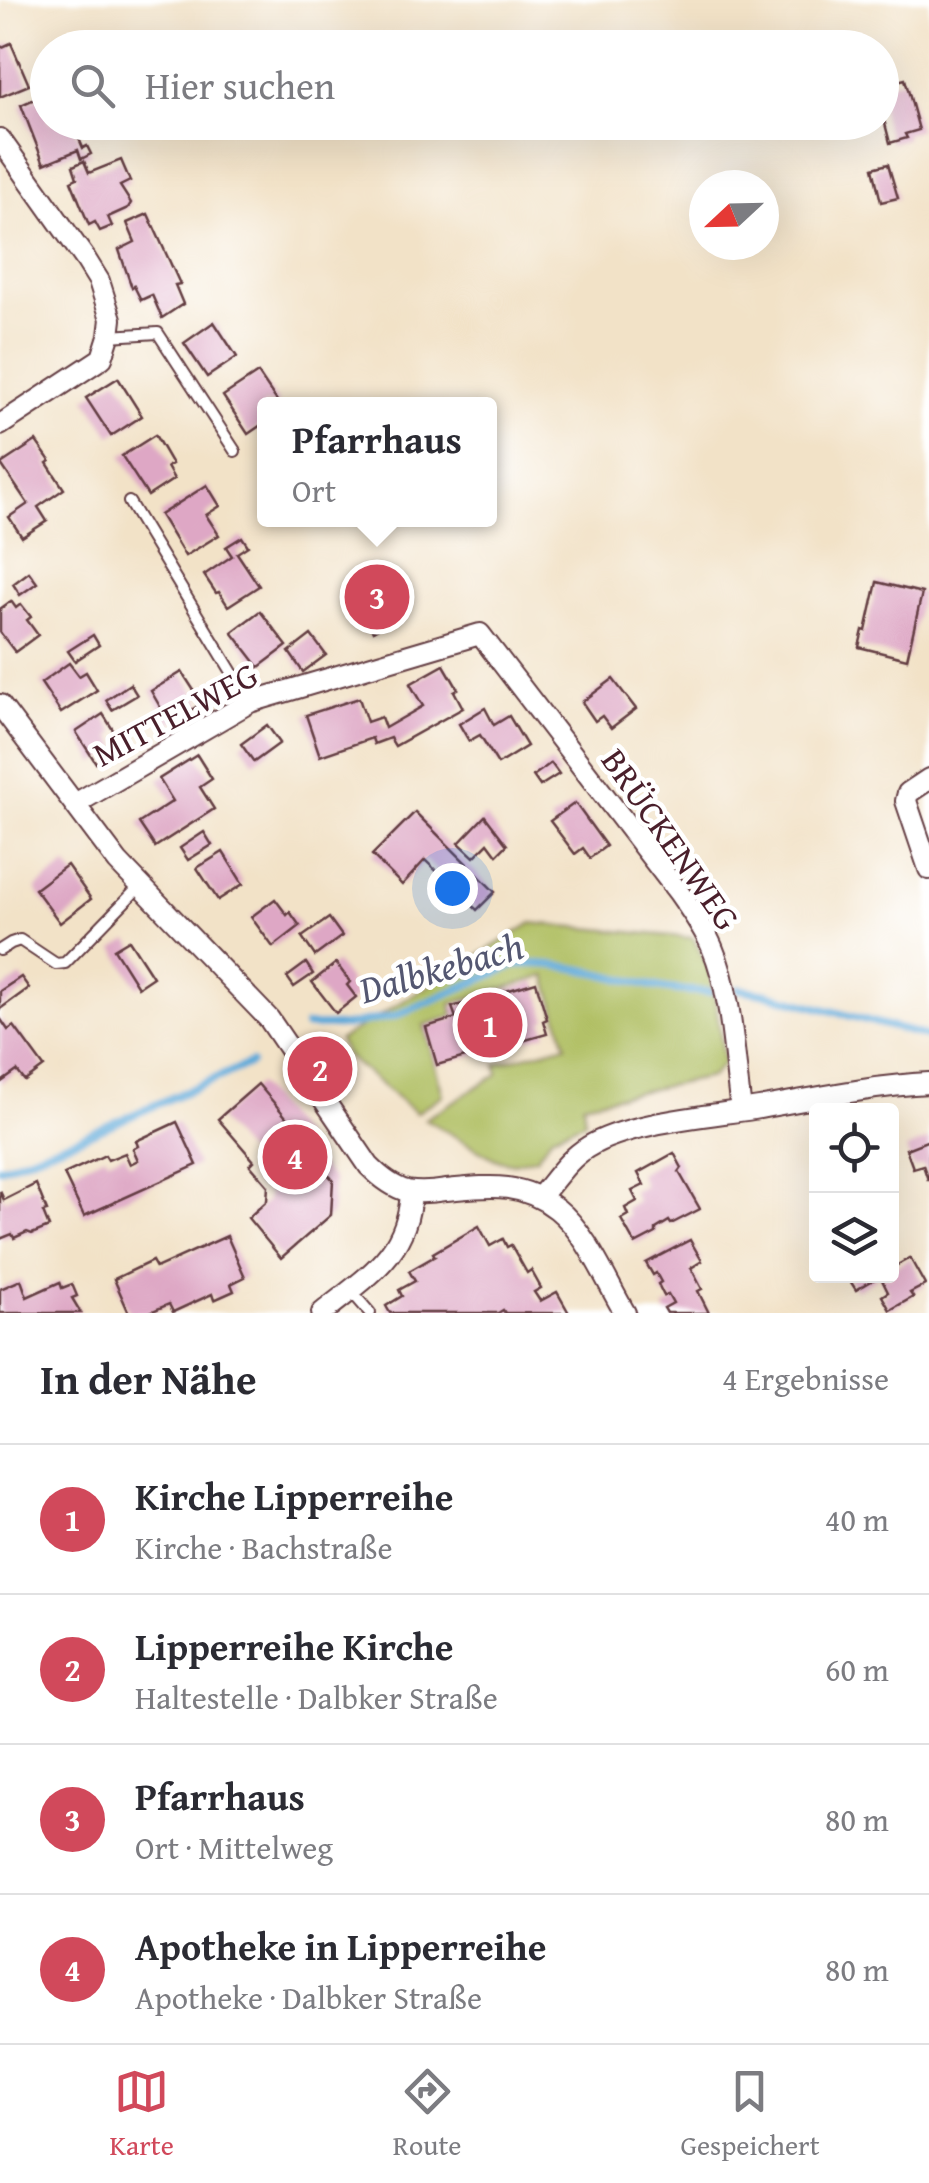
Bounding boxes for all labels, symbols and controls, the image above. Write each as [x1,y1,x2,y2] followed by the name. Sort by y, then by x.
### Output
[30,30,899,140] search box
[145,57,335,113] text: Hier suchen
[65,58,120,113] icon: search
[689,170,779,260] north arrow
[257,397,497,527] popup
[292,411,462,467] text: Pfarrhaus
[292,467,336,514] text: Ort
[344,560,410,634] pin: 3
[83,649,267,779] street label: MITTELWEG
[589,738,753,940] street label: BRÜCKENWEG
[427,863,478,914] your location
[351,917,530,1017] water label: Dalbkebach
[458,988,522,1062] pin: 1
[288,1032,352,1106] pin: 2
[809,1103,899,1283] map controls
[809,1103,899,1193] button: locate
[262,1120,328,1194] pin: 4
[809,1193,899,1283] button: layers
[40,1348,257,1409] text: In der Nähe
[722,1355,889,1402] text: 4 Ergebnisse
[135,1468,453,1524] text: Kirche Lipperreihe
[64,1496,81,1543] text: 1
[825,1496,889,1543] text: 40 m
[135,1524,392,1571] text: Kirche · Bachstraße
[135,1618,453,1674] text: Lipperreihe Kirche
[64,1646,81,1693] text: 2
[825,1646,889,1693] text: 60 m
[135,1674,498,1721] text: Haltestelle · Dalbker Straße
[135,1768,305,1824] text: Pfarrhaus
[64,1796,81,1843] text: 3
[825,1796,889,1843] text: 80 m
[135,1824,333,1871] text: Ort · Mittelweg
[135,1918,546,1974] text: Apotheke in Lipperreihe
[64,1946,81,1993] text: 4
[825,1946,889,1993] text: 80 m
[135,1974,482,2021] text: Apotheke · Dalbker Straße
[109,2064,174,2165] tab: Karte
[393,2064,461,2165] tab: Route
[680,2064,820,2165] tab: Gespeichert

